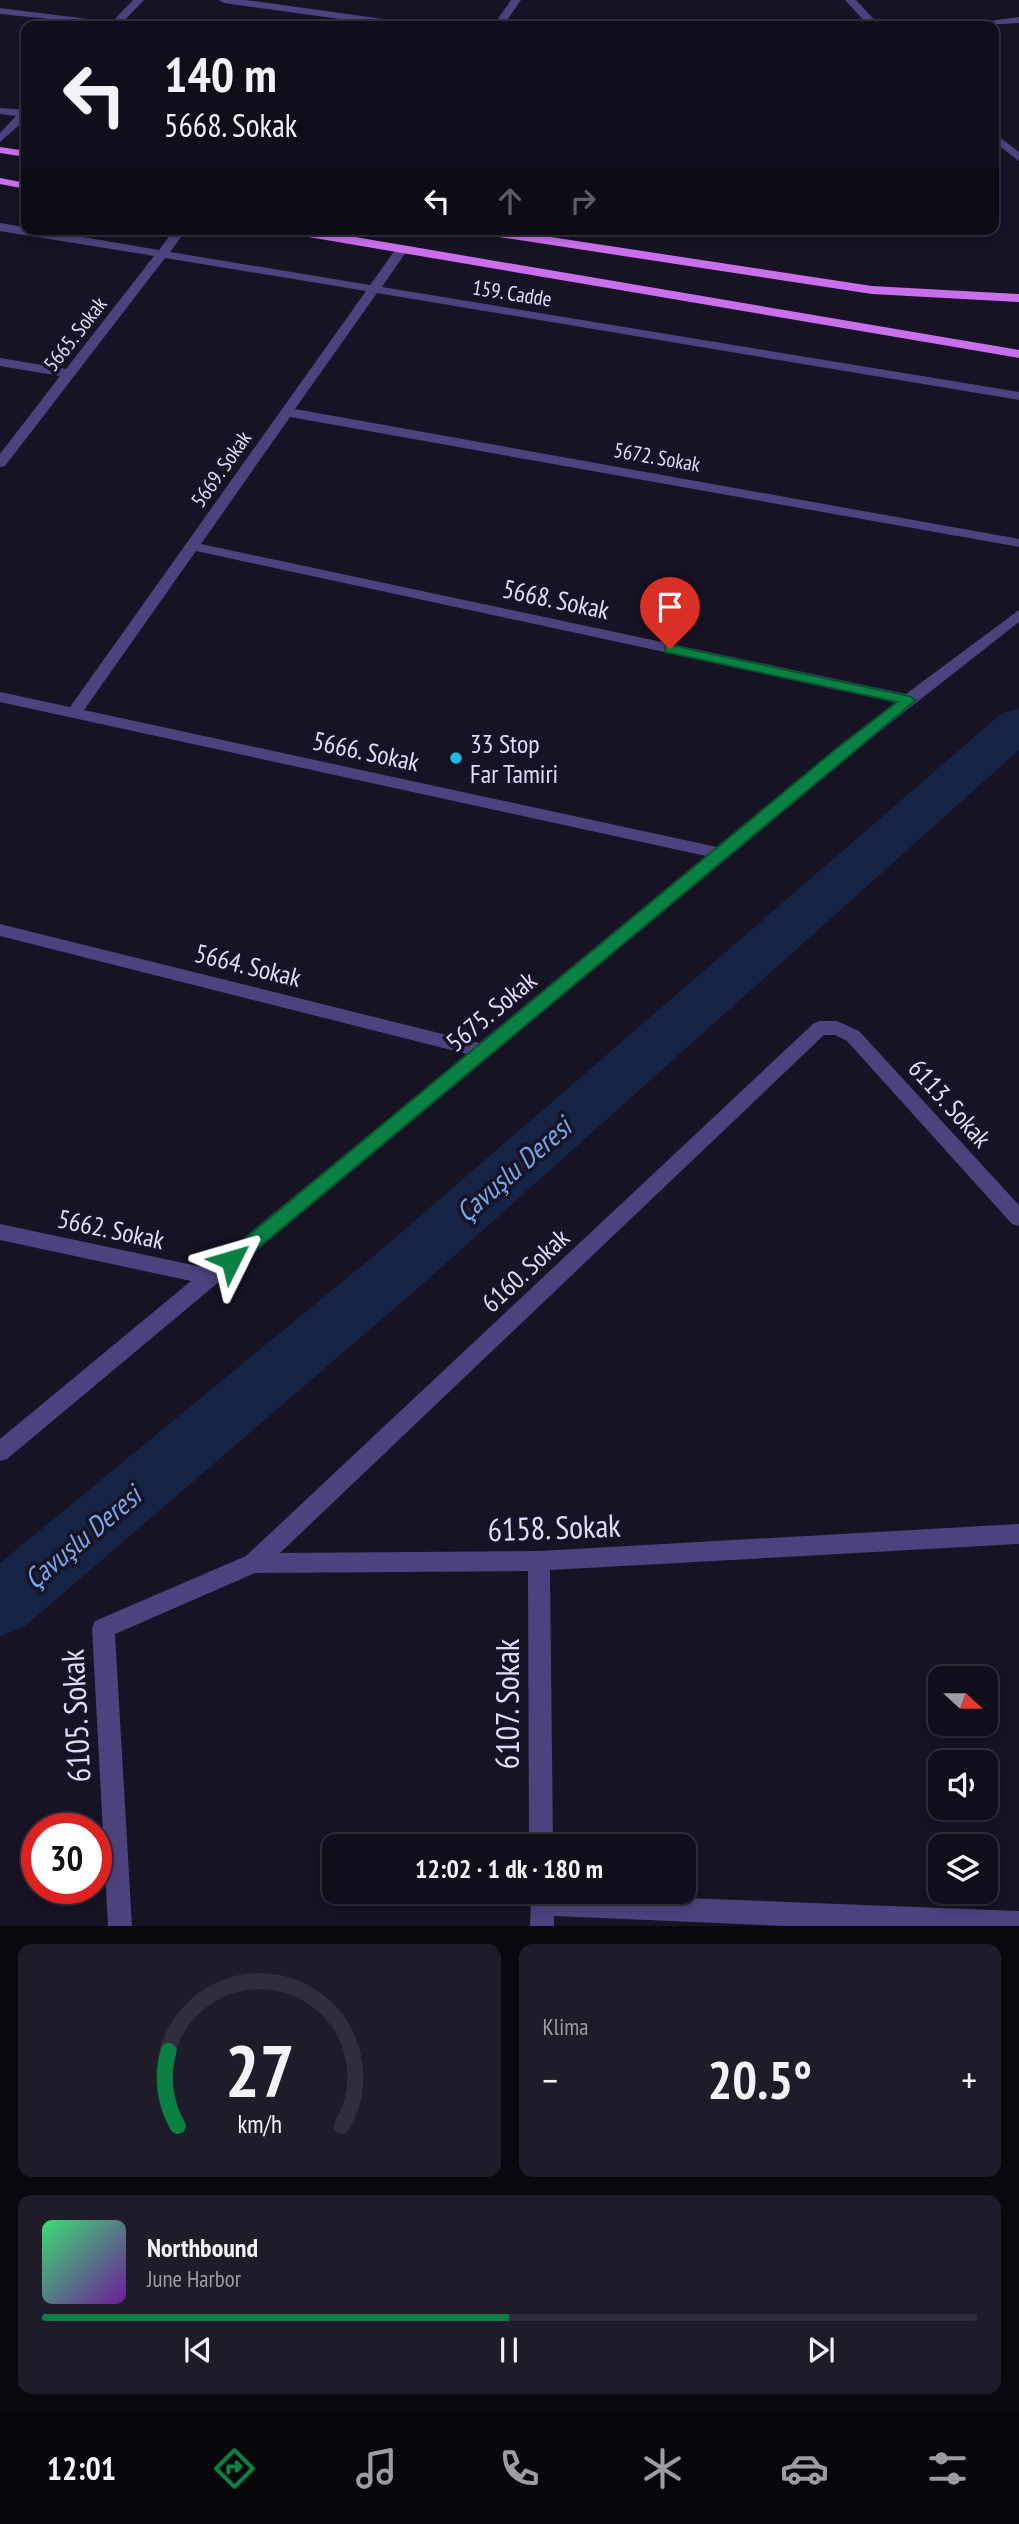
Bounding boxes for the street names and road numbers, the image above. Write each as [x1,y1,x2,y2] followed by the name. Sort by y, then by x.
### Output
[470,273,554,313] street label: 159. Cadde
[37,291,113,377] street label: 5665. Sokak
[185,425,257,513] street label: 5669. Sokak
[612,436,702,478] street label: 5672. Sokak
[500,572,612,626] street label: 5668. Sokak
[310,724,422,778] street label: 5666. Sokak
[192,936,304,994] street label: 5664. Sokak
[439,964,543,1058] street label: 5675. Sokak
[902,1052,998,1154] street label: 6113. Sokak
[55,1202,167,1256] street label: 5662. Sokak
[474,1221,576,1319] street label: 6160. Sokak
[487,1504,622,1550] street label: 6158. Sokak
[486,1638,528,1769] street label: 6107. Sokak
[51,1648,99,1784] street label: 6105. Sokak

